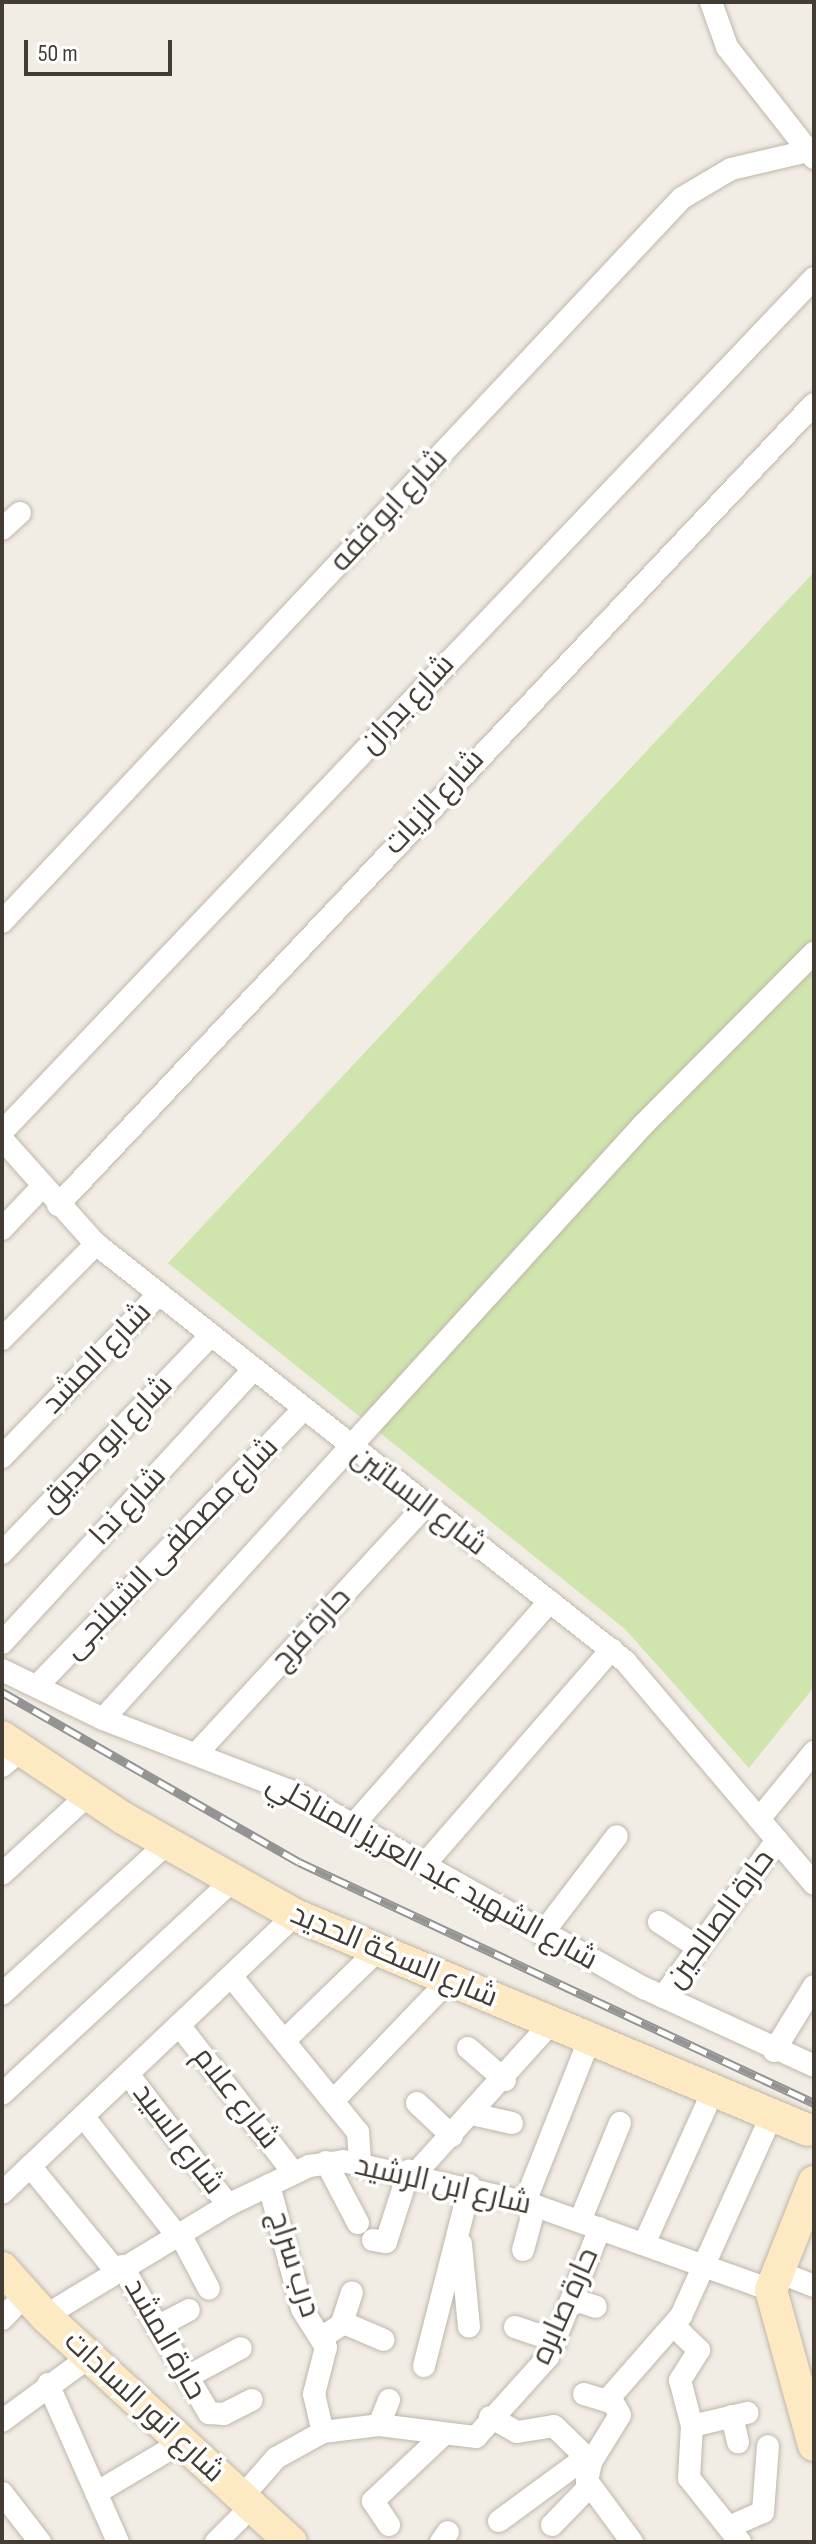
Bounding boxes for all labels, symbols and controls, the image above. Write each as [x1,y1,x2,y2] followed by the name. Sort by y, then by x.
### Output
[28,24,176,74] scale bar
[38,39,78,68] text: 50 m
[323,441,455,579] street label: شارع ابو قفه
[352,647,462,761] street label: شارع بدران
[376,742,492,862] street label: شارع الزيات
[35,1295,159,1421] street label: شارع المشد
[32,1368,180,1520] street label: شارع ابو صديق
[56,1430,286,1666] street label: شارع مصطفى الشبلنجى
[344,1438,494,1564] street label: شارع البساتين
[82,1459,174,1553] street label: شارع ندا
[264,1580,358,1678] street label: حارة فرج
[260,1766,604,1978] street label: شارع الشهيد عبد العزيز المناخلي
[658,1843,782,1995] street label: حارة الصالحين
[285,1896,503,2016] street label: شارع السكة الحديد
[185,2040,287,2156] street label: شارع علام
[125,2076,231,2202] street label: شارع السيد
[351,2147,535,2223] street label: شارع ابن الرشيد
[260,2206,328,2322] street label: درب سراج
[523,2242,607,2370] street label: حارة صابره
[116,2272,214,2406] street label: حارة المشد
[56,2324,232,2490] street label: شارع انور السادات

